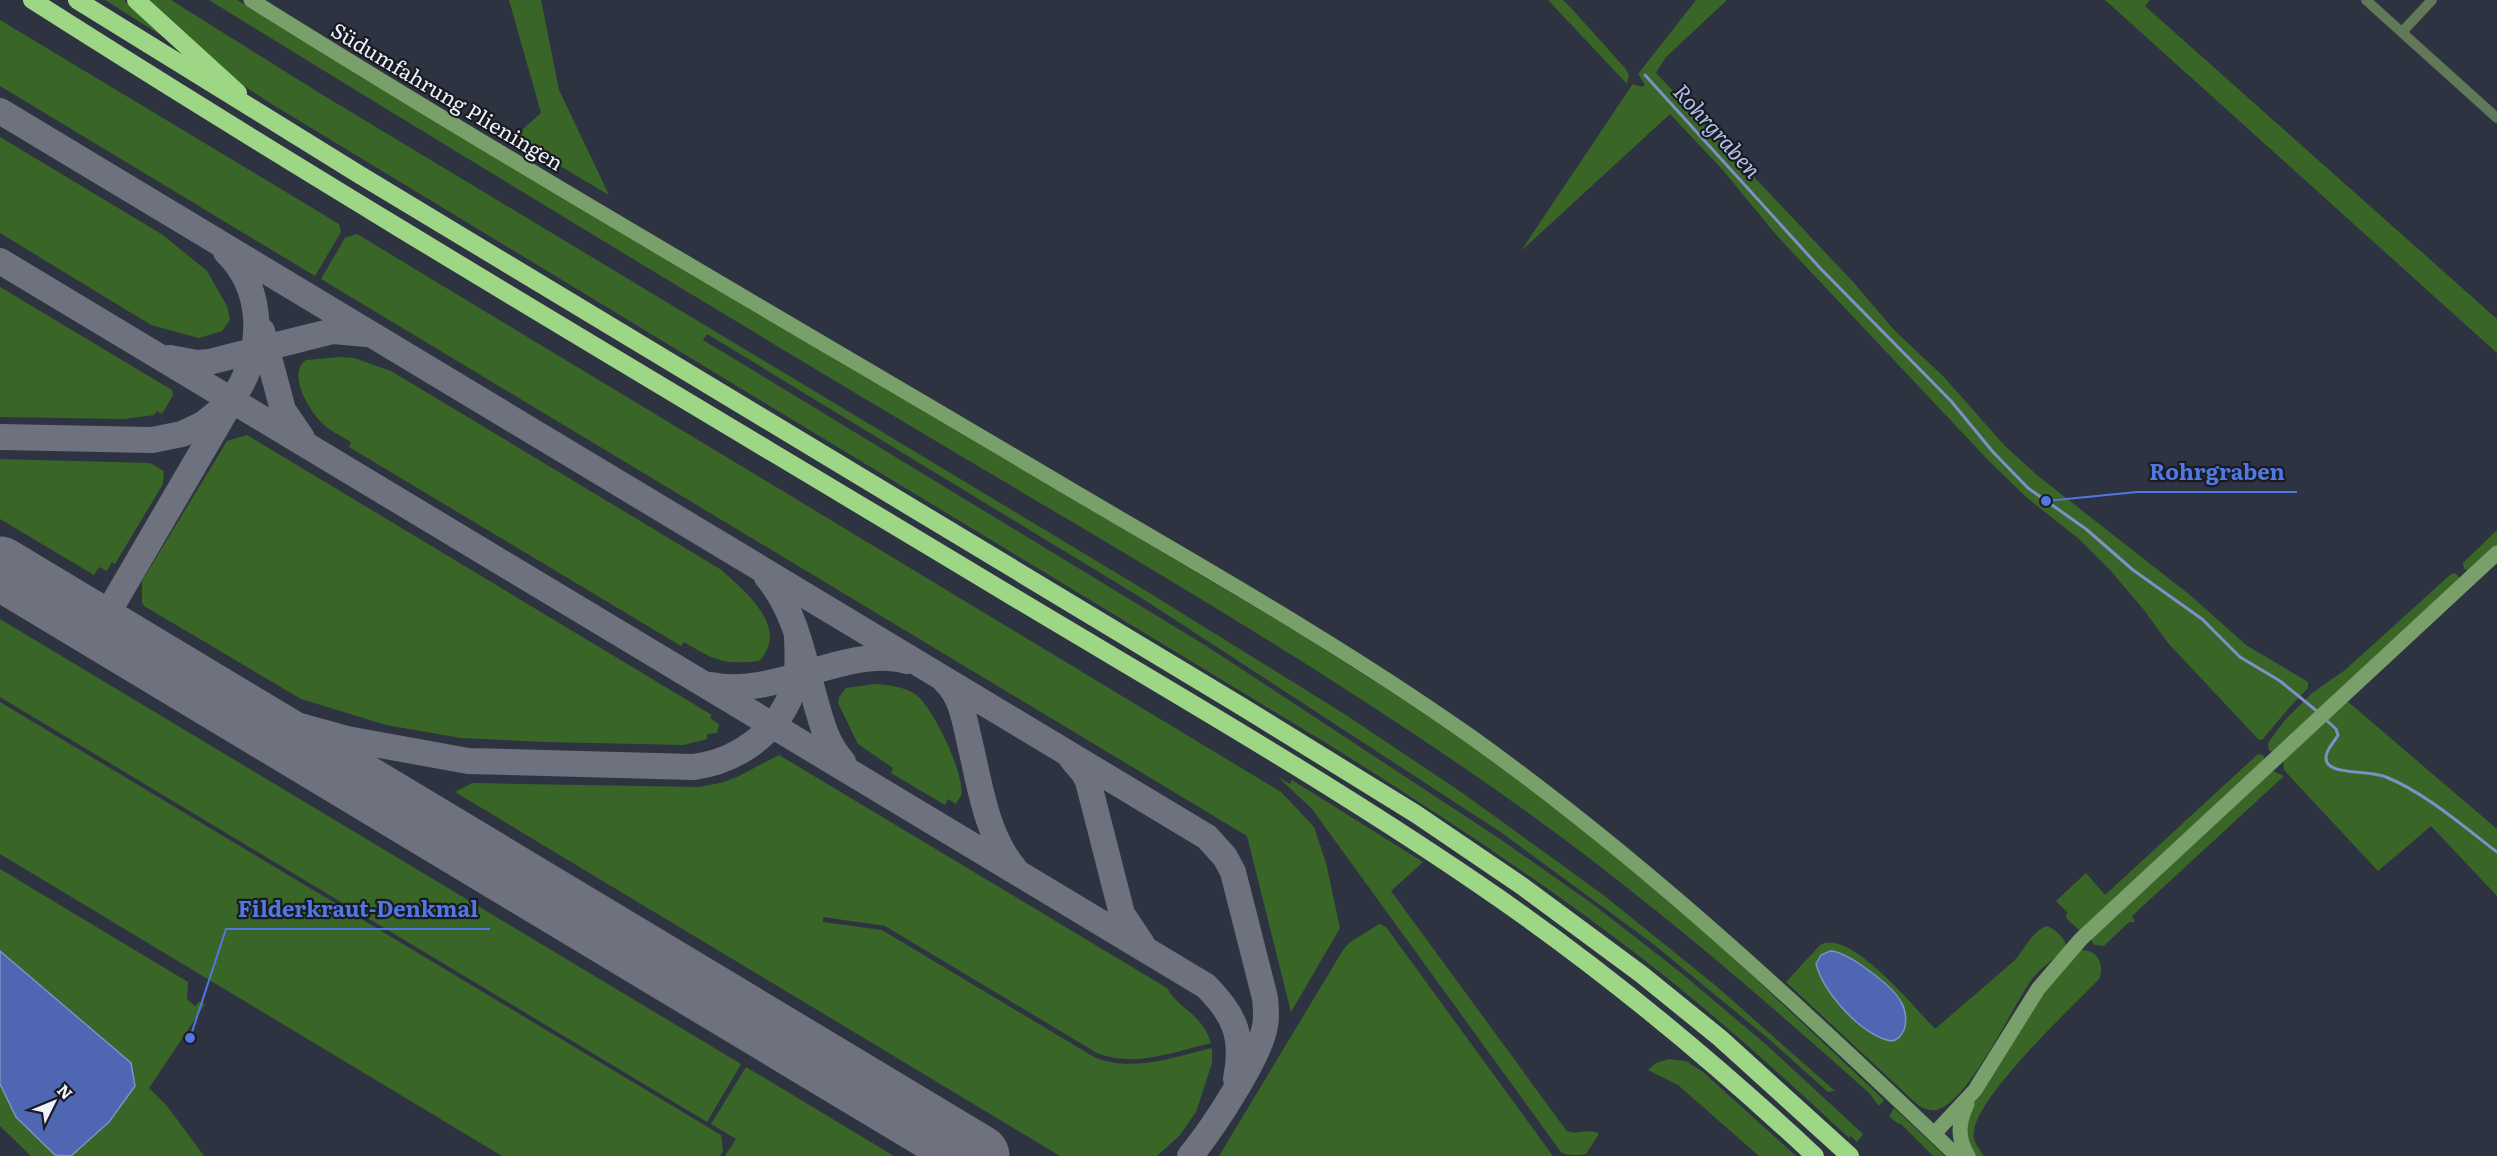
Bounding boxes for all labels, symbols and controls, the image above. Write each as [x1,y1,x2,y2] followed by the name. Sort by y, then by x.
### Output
[326,13,570,177] street label: Südumfahrung Plieningen
[1666,75,1770,185] water label: Rohrgraben
[2137,452,2297,492] callout: Rohrgraben
[2149,454,2285,487] text: Rohrgraben
[226,889,490,929] callout: Filderkraut-Denkmal
[238,891,478,924] text: Filderkraut-Denkmal
[24,1072,84,1132] north arrow
[52,1078,79,1104] text: N

